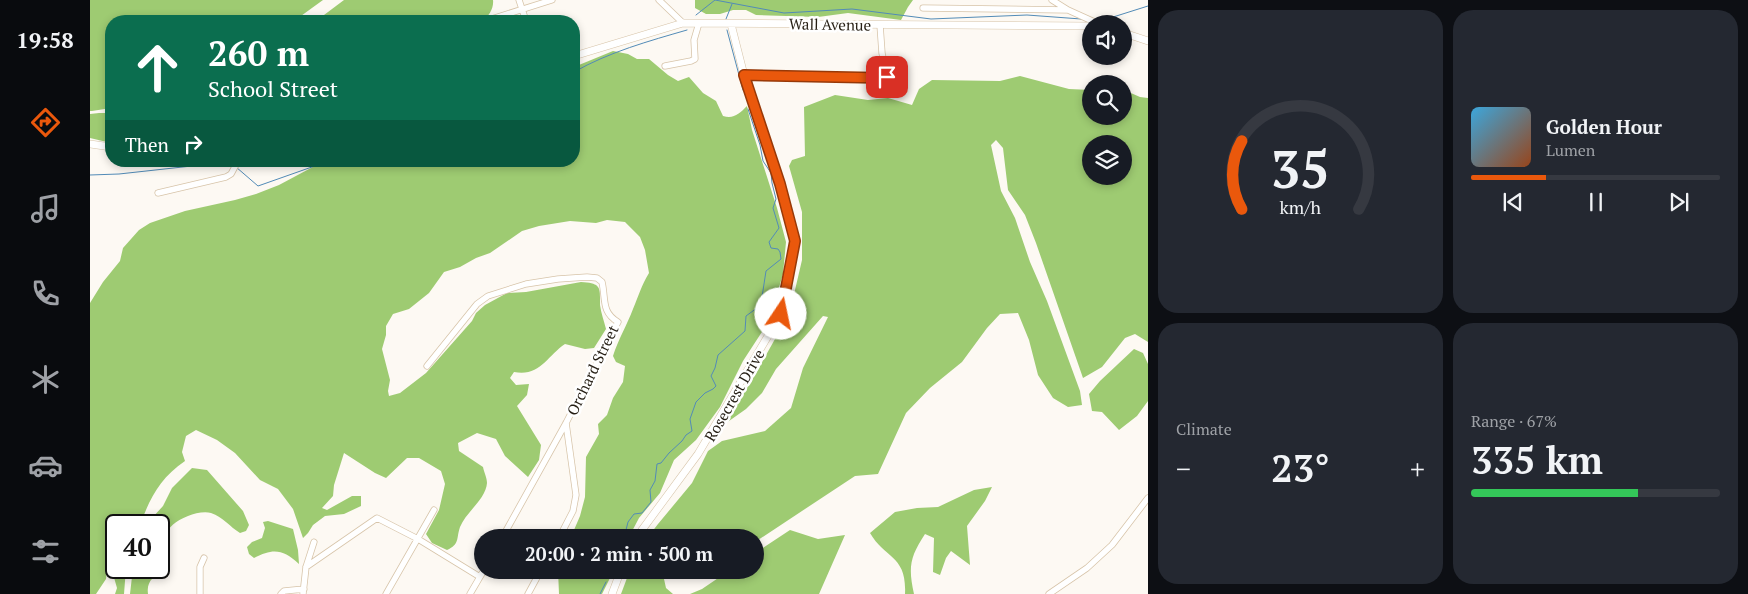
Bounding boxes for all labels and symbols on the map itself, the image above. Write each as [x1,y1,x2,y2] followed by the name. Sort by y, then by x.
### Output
[789,13,871,35] street label: Wall Avenue
[866,56,908,98] pin
[754,287,806,339] position arrow
[562,321,623,418] street label: Orchard Street
[699,345,769,445] street label: Rosecrest Drive
[105,514,170,579] speed limit sign: 40

